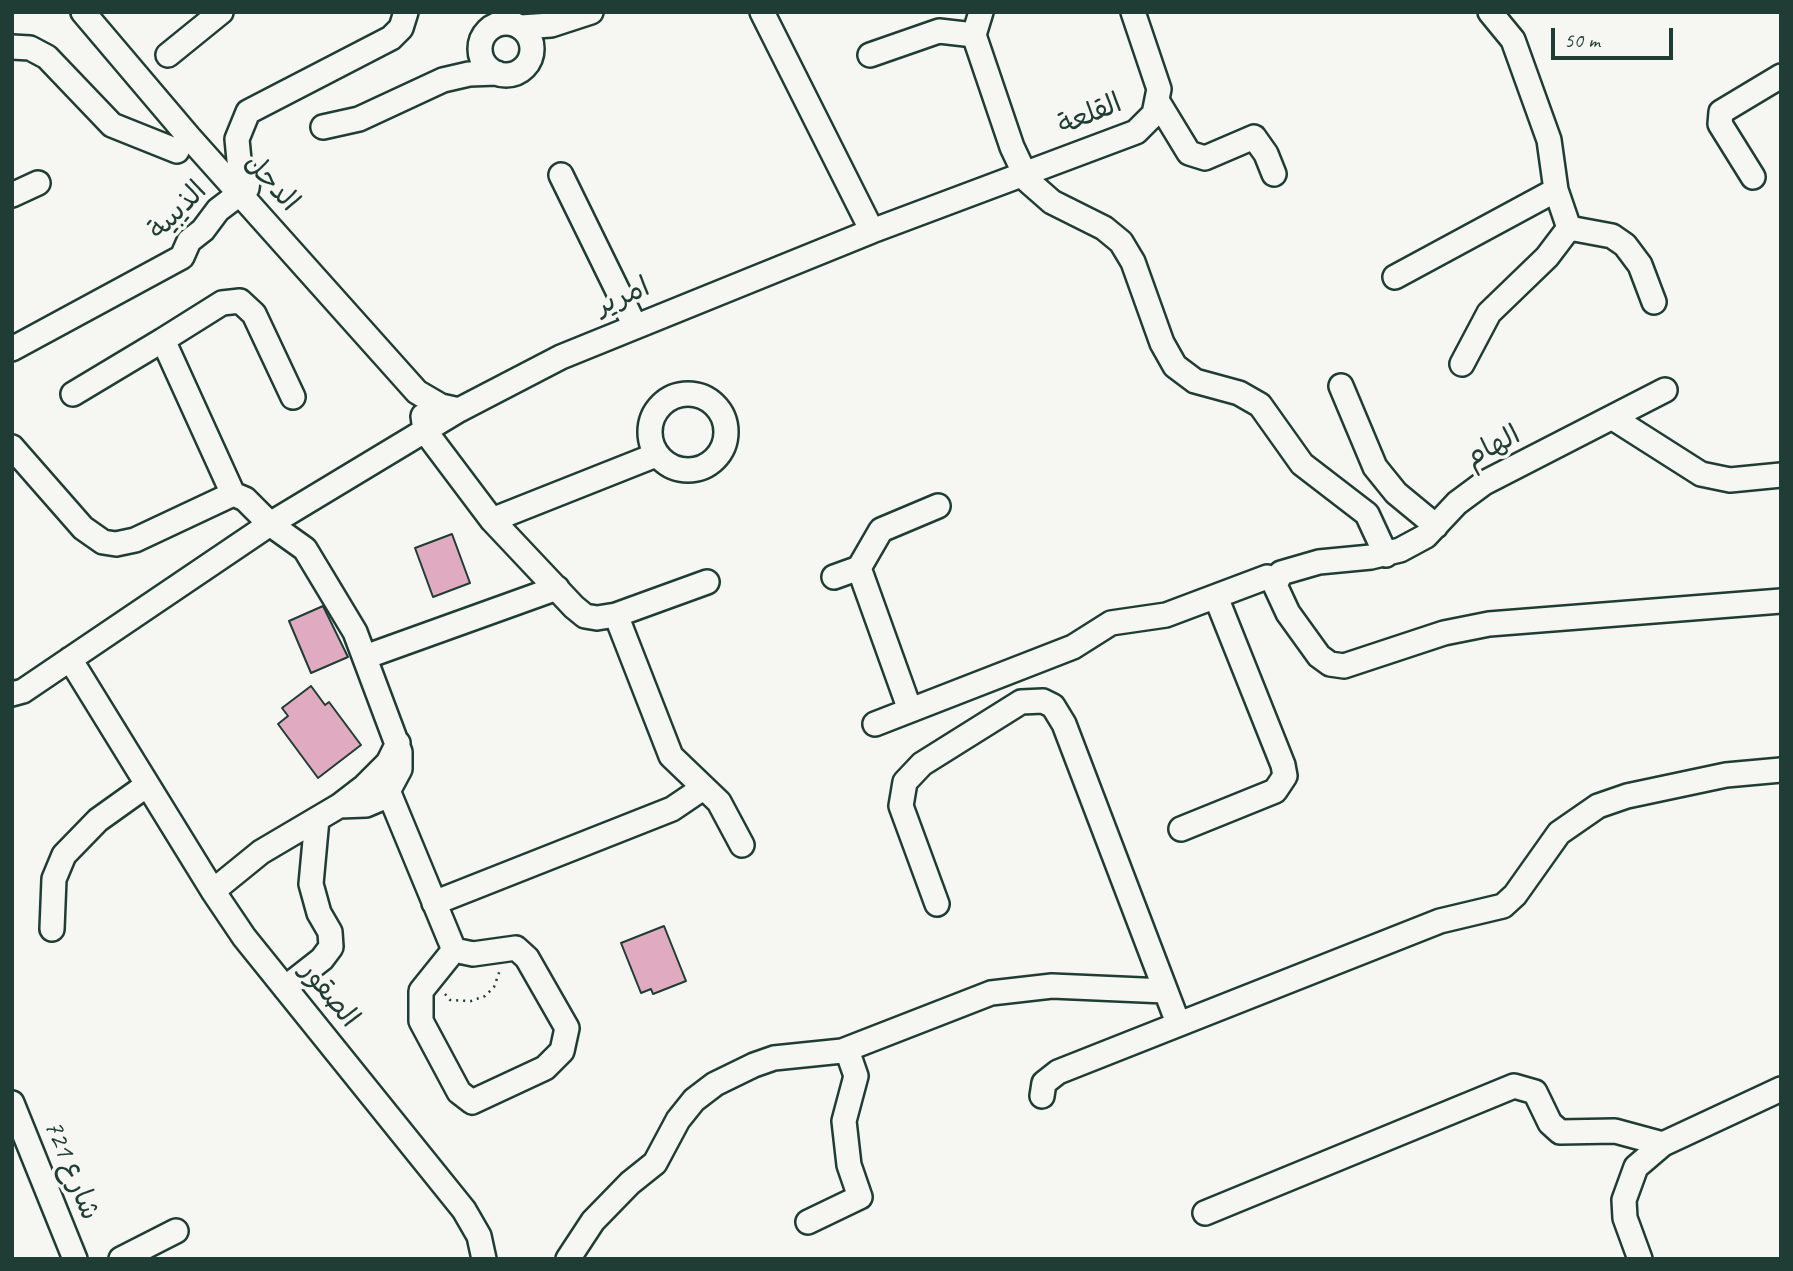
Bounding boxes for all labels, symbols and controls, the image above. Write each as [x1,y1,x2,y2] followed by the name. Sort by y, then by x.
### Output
[1555,14,1678,58] scale bar
[1564,27,1600,53] text: 50 m
[1053,87,1127,143] street label: القلعة
[236,147,306,219] street label: الدحل
[142,175,214,247] street label: الذيبية
[591,271,655,323] street label: امرير
[1460,419,1526,475] street label: الهام
[292,955,366,1035] street label: الصقور
[36,1115,106,1225] street label: شارع 721

